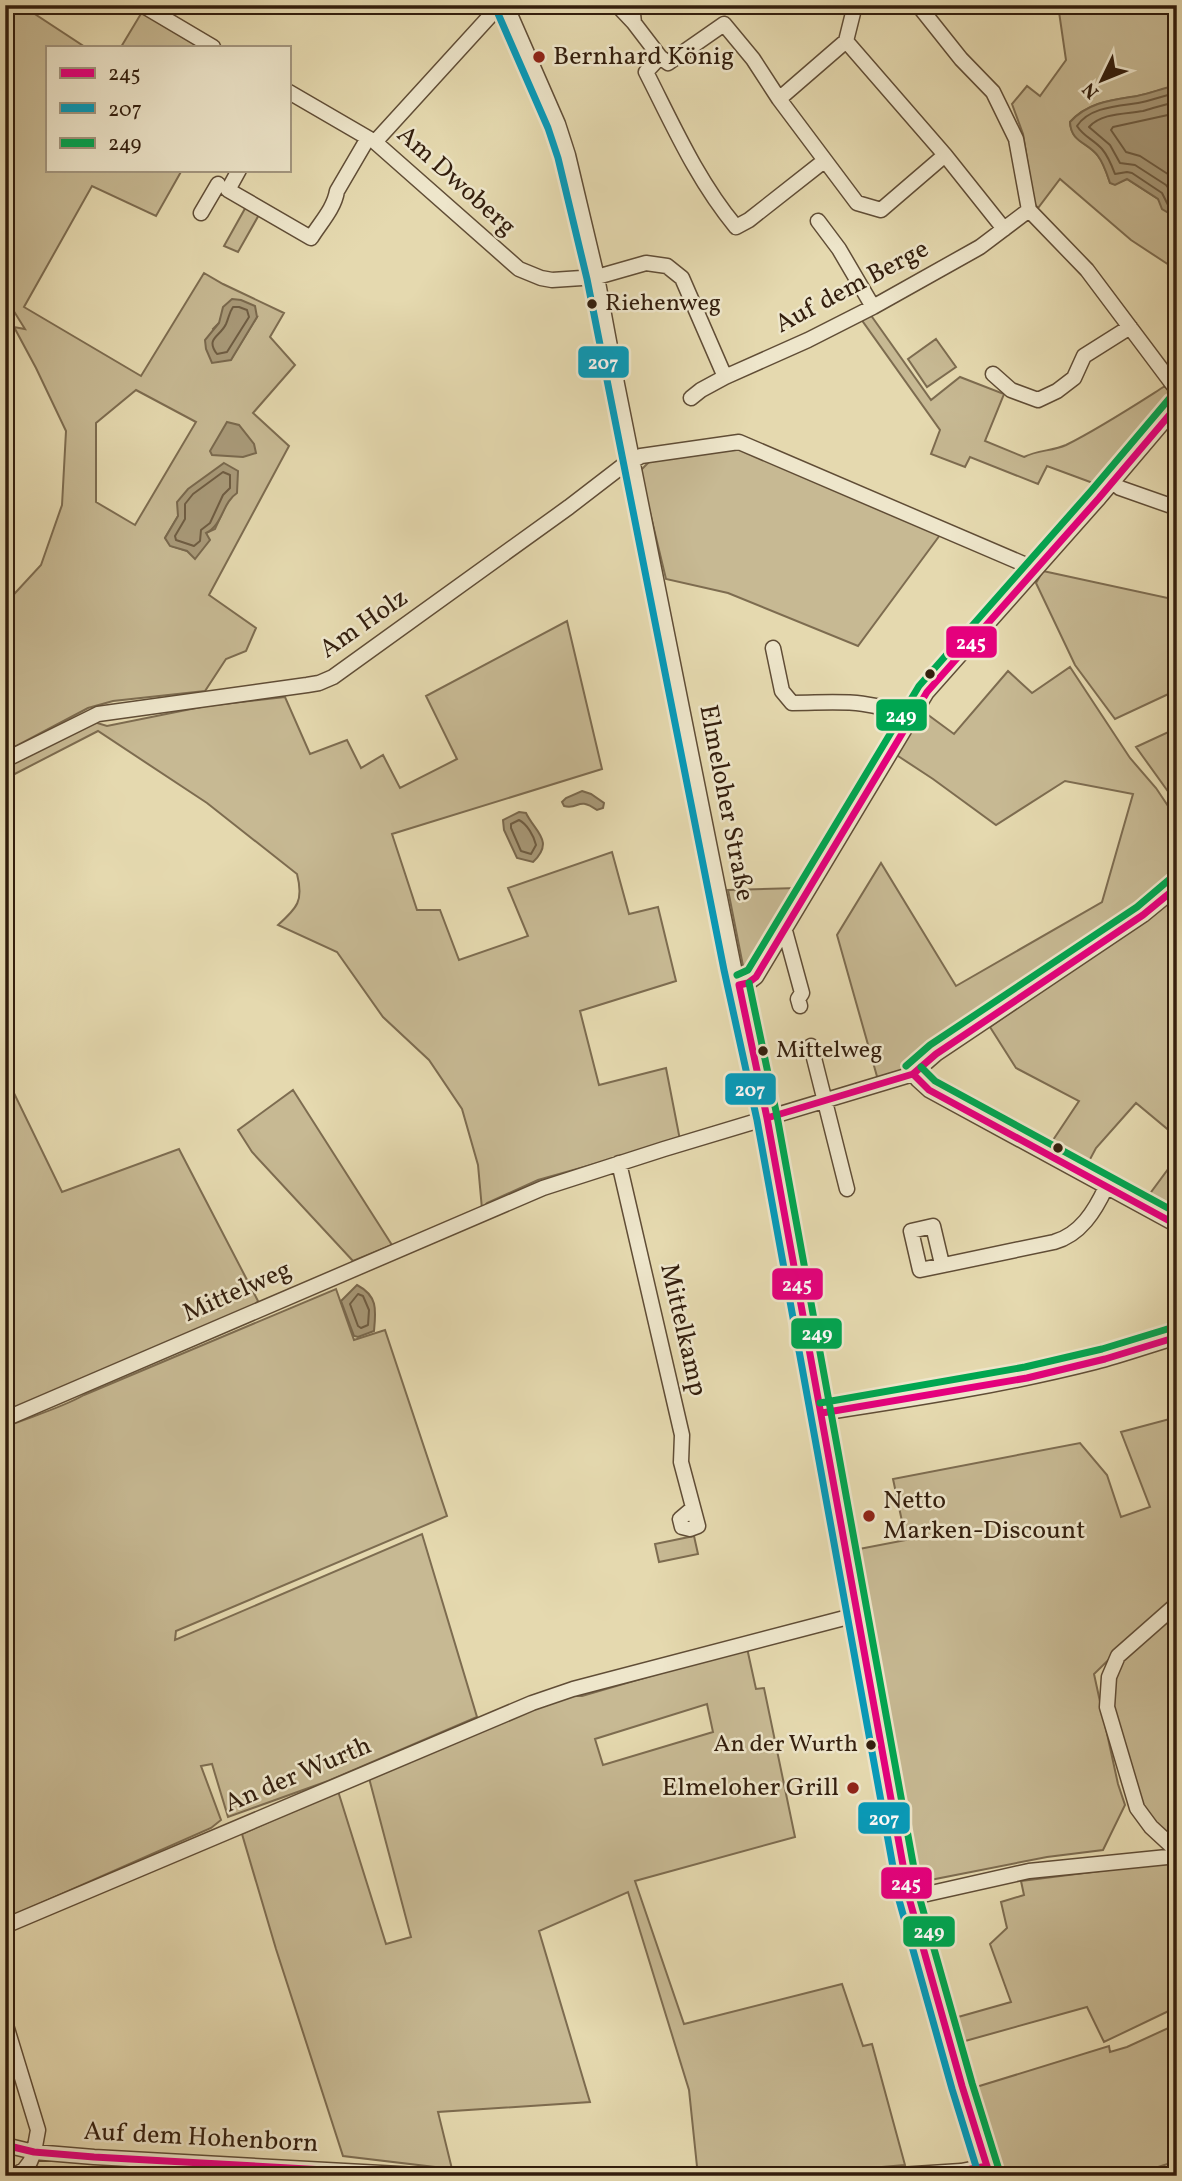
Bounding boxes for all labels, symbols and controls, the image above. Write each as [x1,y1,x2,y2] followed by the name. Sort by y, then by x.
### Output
[553,39,734,75] place label: Bernhard König
[46,46,290,172] legend
[1066,46,1136,116] north arrow
[531,49,547,65] marker: Bernhard König
[108,60,141,89] text: 245
[1077,76,1105,104] text: N
[108,96,142,125] text: 207
[388,118,524,244] street label: Am Dwoberg
[108,130,142,159] text: 249
[769,231,935,343] street label: Auf dem Berge
[605,287,721,321] place label: Riehenweg
[585,297,599,311] marker: Riehenweg
[577,345,630,379] line badge: 207
[588,351,618,377] text: 207
[313,580,415,668] street label: Am Holz
[945,625,998,659] line badge: 245
[956,631,986,657] text: 245
[923,667,937,681] unlabelled marker
[875,698,928,732] line badge: 249
[689,702,763,904] street label: Elmeloher Straße
[885,704,917,730] text: 249
[776,1034,882,1068] place label: Mittelweg
[756,1044,770,1058] marker: Mittelweg
[724,1072,777,1106] line badge: 207
[735,1078,765,1104] text: 207
[1051,1141,1065,1155] unlabelled marker
[177,1252,297,1332] street label: Mittelweg
[650,1260,716,1400] street label: Mittelkamp
[771,1267,824,1301] line badge: 245
[782,1273,812,1299] text: 245
[790,1317,843,1350] line badge: 249
[801,1322,833,1348] text: 249
[883,1483,1086,1549] place label: Netto Marken-Discount
[861,1508,877,1524] marker: Netto Marken-Discount
[219,1728,377,1822] street label: An der Wurth
[713,1728,858,1762] place label: An der Wurth
[864,1738,878,1752] marker: An der Wurth
[662,1770,839,1806] place label: Elmeloher Grill
[845,1780,861,1796] marker: Elmeloher Grill
[857,1801,911,1835] line badge: 207
[869,1807,899,1833] text: 207
[880,1866,933,1900] line badge: 245
[891,1872,921,1898] text: 245
[902,1915,956,1948] line badge: 249
[913,1920,945,1946] text: 249
[83,2114,319,2162] street label: Auf dem Hohenborn

